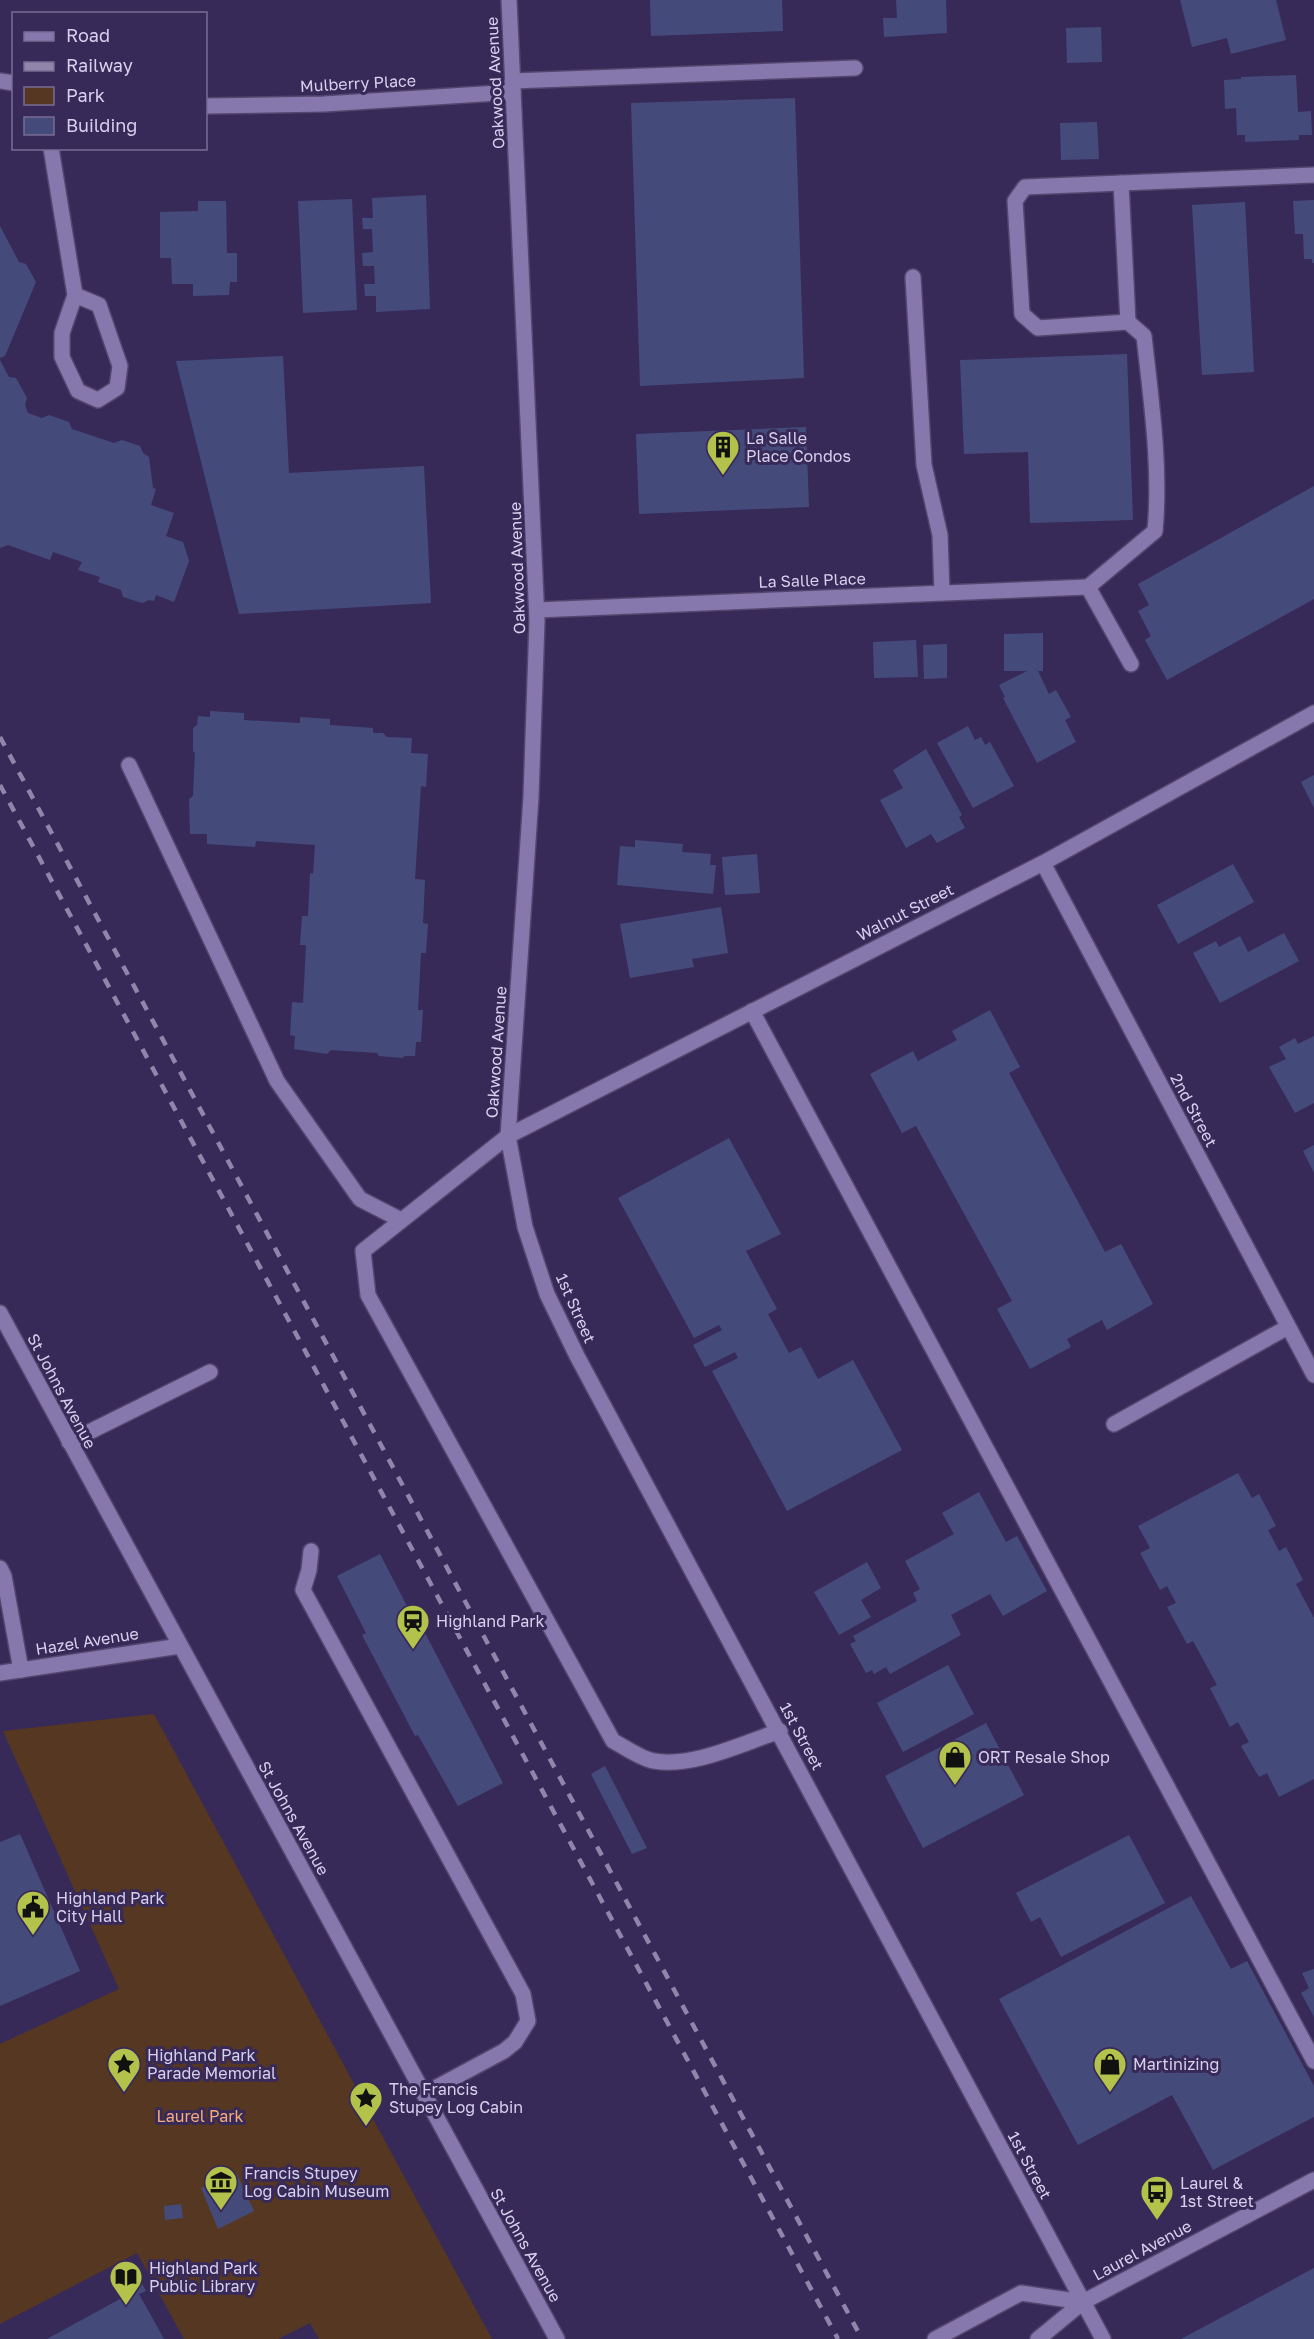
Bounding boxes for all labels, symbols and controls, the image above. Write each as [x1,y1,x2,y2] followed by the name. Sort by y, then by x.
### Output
[12,12,207,150] legend
[482,16,508,150] street label: Oakwood Avenue
[66,24,110,46] text: Road
[66,54,133,76] text: Railway
[299,70,417,96] street label: Mulberry Place
[66,84,105,106] text: Park
[66,114,137,136] text: Building
[746,428,851,466] place label: La Salle Place Condos
[705,429,741,476] building icon: La Salle Place Condos
[505,501,529,635] street label: Oakwood Avenue
[758,568,866,592] street label: La Salle Place
[853,879,957,945] street label: Walnut Street
[481,985,511,1119] street label: Oakwood Avenue
[1166,1070,1222,1150] street label: 2nd Street
[552,1270,600,1346] street label: 1st Street
[23,1330,101,1452] street label: St Johns Avenue
[395,1603,431,1650] station icon: Highland Park
[436,1611,545,1631] place label: Highland Park
[34,1623,140,1659] street label: Hazel Avenue
[776,1699,828,1773] street label: 1st Street
[937,1739,973,1786] shop icon: ORT Resale Shop
[978,1747,1110,1767] place label: ORT Resale Shop
[254,1757,334,1879] street label: St Johns Avenue
[56,1888,165,1926] place label: Highland Park City Hall
[15,1889,51,1936] public building icon: Highland Park City Hall
[147,2045,276,2083] place label: Highland Park Parade Memorial
[106,2046,142,2093] place icon: Highland Park Parade Memorial
[1092,2046,1128,2093] shop icon: Martinizing
[1133,2054,1219,2074] place label: Martinizing
[389,2079,523,2117] place label: The Francis Stupey Log Cabin
[348,2080,384,2127] place icon: The Francis Stupey Log Cabin
[156,2106,244,2126] park label: Laurel Park
[1004,2128,1056,2202] street label: 1st Street
[244,2163,389,2201] place label: Francis Stupey Log Cabin Museum
[203,2164,239,2211] museum icon: Francis Stupey Log Cabin Museum
[1180,2173,1254,2211] place label: Laurel & 1st Street
[1139,2174,1175,2221] bus stop icon: Laurel & 1st Street
[486,2184,566,2306] street label: St Johns Avenue
[1089,2216,1195,2284] street label: Laurel Avenue
[149,2258,258,2296] place label: Highland Park Public Library
[108,2259,144,2306] library icon: Highland Park Public Library

